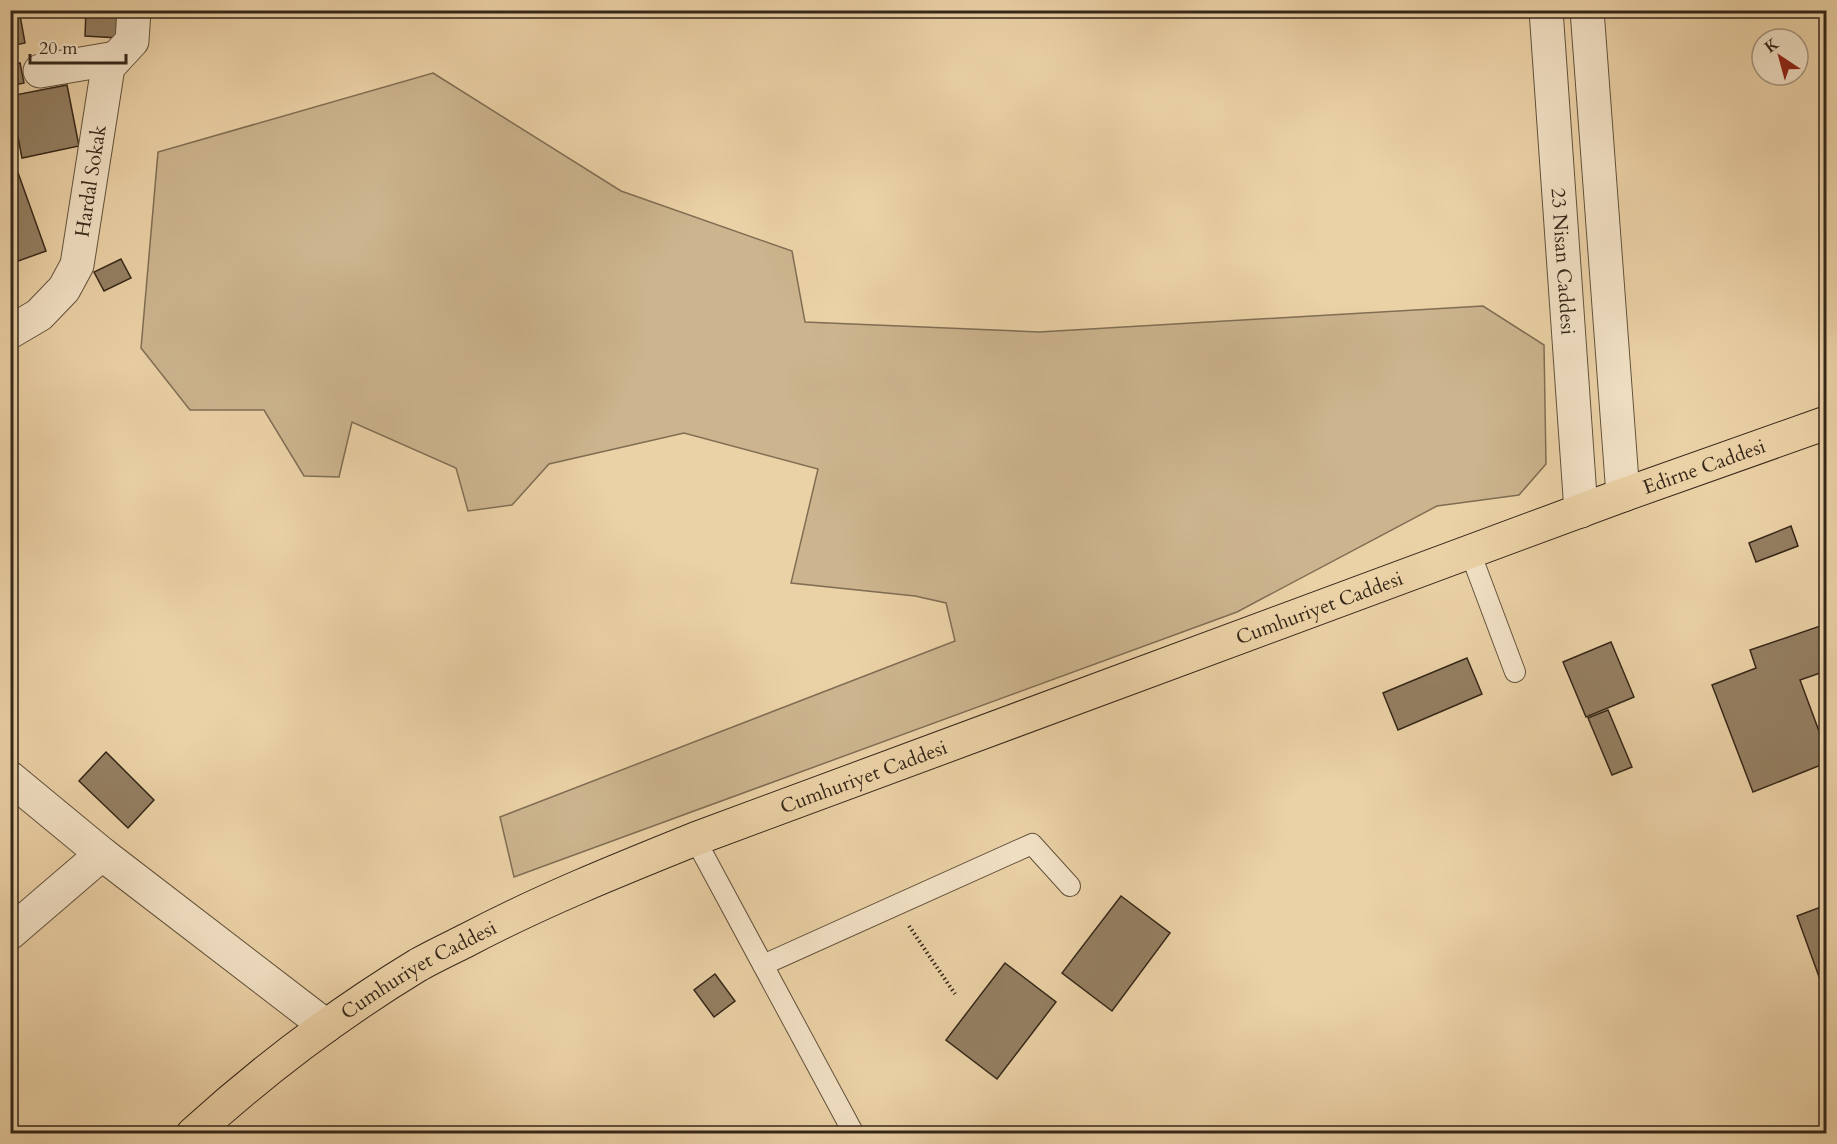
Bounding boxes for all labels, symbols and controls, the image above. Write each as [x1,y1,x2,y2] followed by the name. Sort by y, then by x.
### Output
[30,27,126,65] scale bar
[1750,27,1810,87] north arrow
[1760,33,1784,58] text: K
[39,36,78,61] text: 20 m
[69,123,113,239] street label: Hardal Sokak
[1544,187,1582,336] street label: 23 Nisan Caddesi
[1639,432,1770,501] street label: Edirne Caddesi
[1232,565,1407,651] street label: Cumhuriyet Caddesi
[776,734,951,820] street label: Cumhuriyet Caddesi
[335,914,501,1026] street label: Cumhuriyet Caddesi

